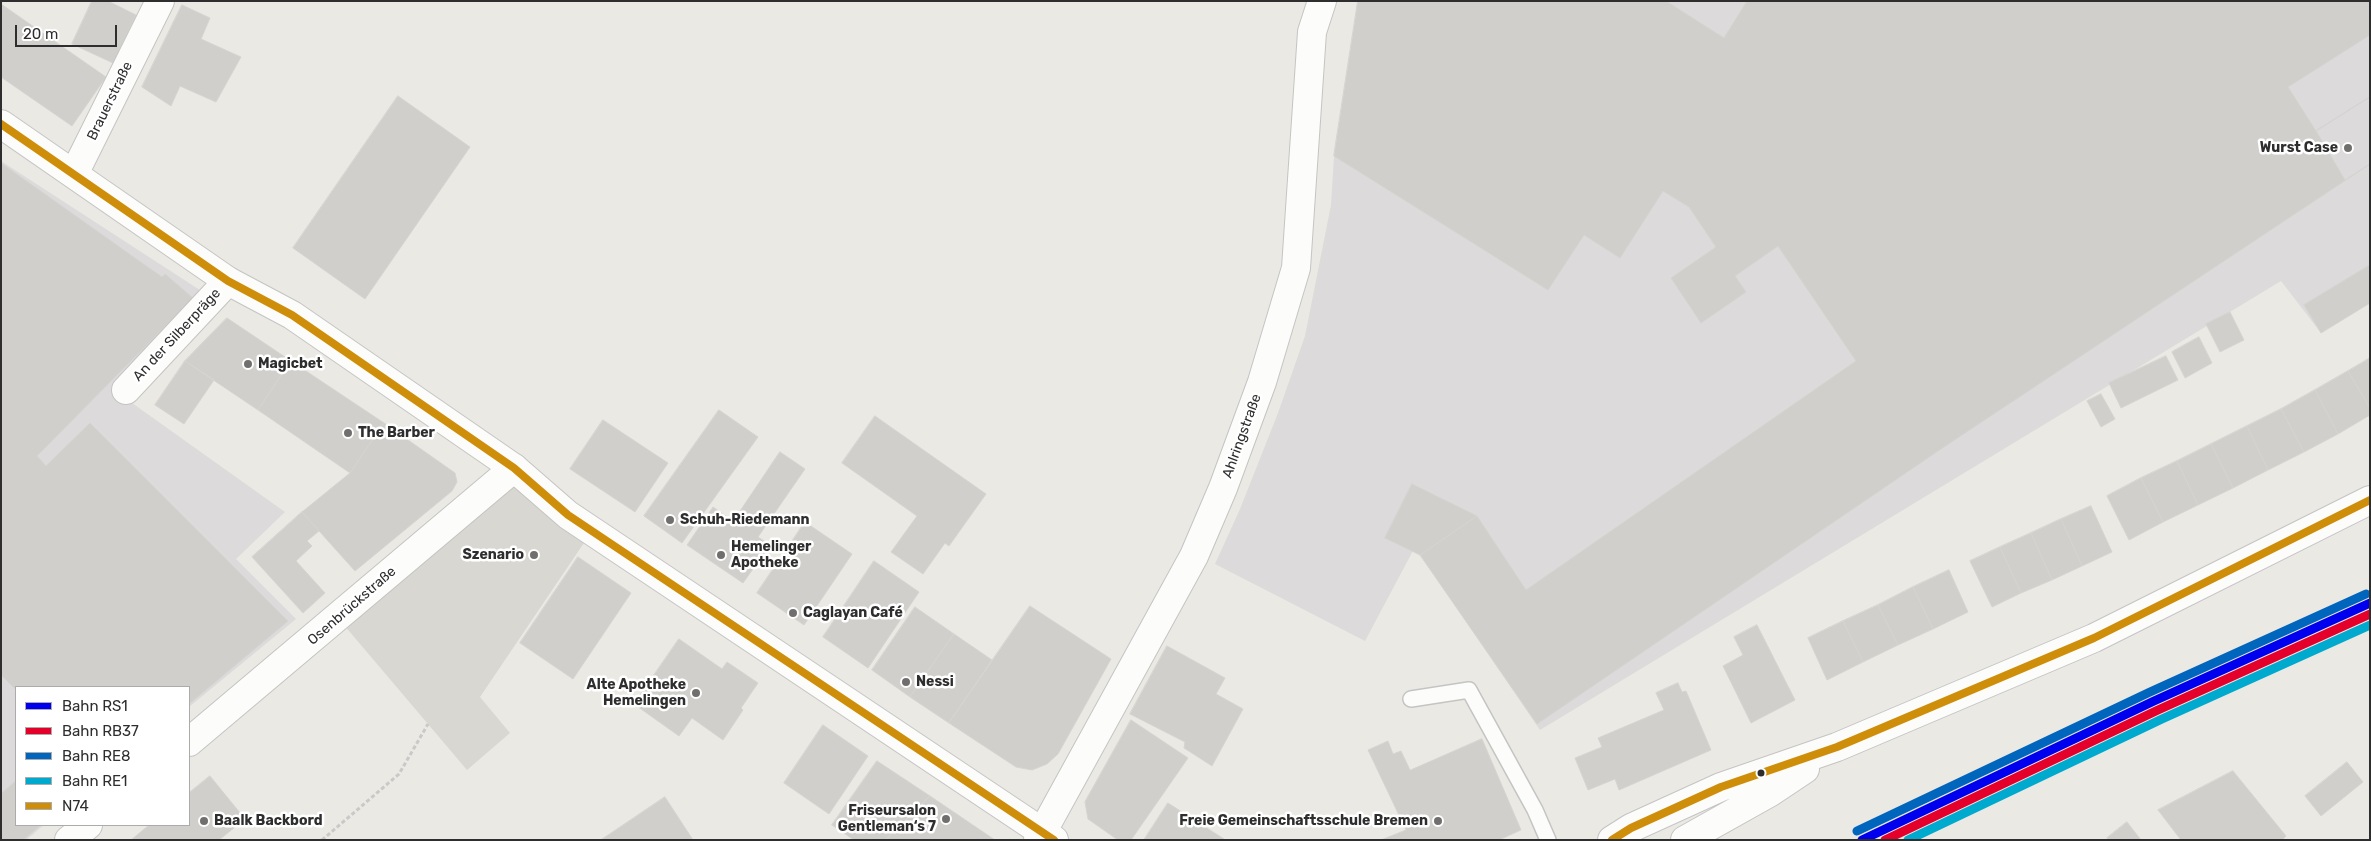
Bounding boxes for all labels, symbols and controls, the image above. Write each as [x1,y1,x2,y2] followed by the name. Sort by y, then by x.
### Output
[18,15,120,47] scale bar
[23,25,58,43] text: 20 m
[84,59,136,143] street label: Brauerstraße
[2260,140,2338,156] place label: Wurst Case
[2342,142,2354,154] marker: Wurst Case
[130,285,224,385] street label: An der Silberpräge
[258,356,323,372] place label: Magicbet
[242,358,254,370] marker: Magicbet
[1219,392,1265,480] street label: Ahlringstraße
[358,425,435,441] place label: The Barber
[342,427,354,439] marker: The Barber
[680,512,810,528] place label: Schuh-Riedemann
[664,514,676,526] marker: Schuh-Riedemann
[731,539,811,572] place label: Hemelinger Apotheke
[463,547,524,563] place label: Szenario
[528,549,540,561] marker: Szenario
[715,549,727,561] marker: Hemelinger Apotheke
[304,563,400,649] street label: Osenbrückstraße
[803,605,903,621] place label: Caglayan Café
[787,607,799,619] marker: Caglayan Café
[916,674,954,690] place label: Nessi
[900,676,912,688] marker: Nessi
[587,677,686,710] place label: Alte Apotheke Hemelingen
[15,686,190,826] legend
[690,687,702,699] marker: Alte Apotheke Hemelingen
[62,697,128,715] text: Bahn RS1
[62,722,139,740] text: Bahn RB37
[62,747,131,765] text: Bahn RE8
[1756,768,1766,778] unlabelled marker
[62,772,127,790] text: Bahn RE1
[62,797,89,815] text: N74
[838,803,936,836] place label: Friseursalon Gentleman‘s 7
[214,813,323,829] place label: Baalk Backbord
[940,813,952,825] marker: Friseursalon Gentleman‘s 7
[1179,813,1428,829] place label: Freie Gemeinschaftsschule Bremen
[198,815,210,827] marker: Baalk Backbord
[1432,815,1444,827] marker: Freie Gemeinschaftsschule Bremen

